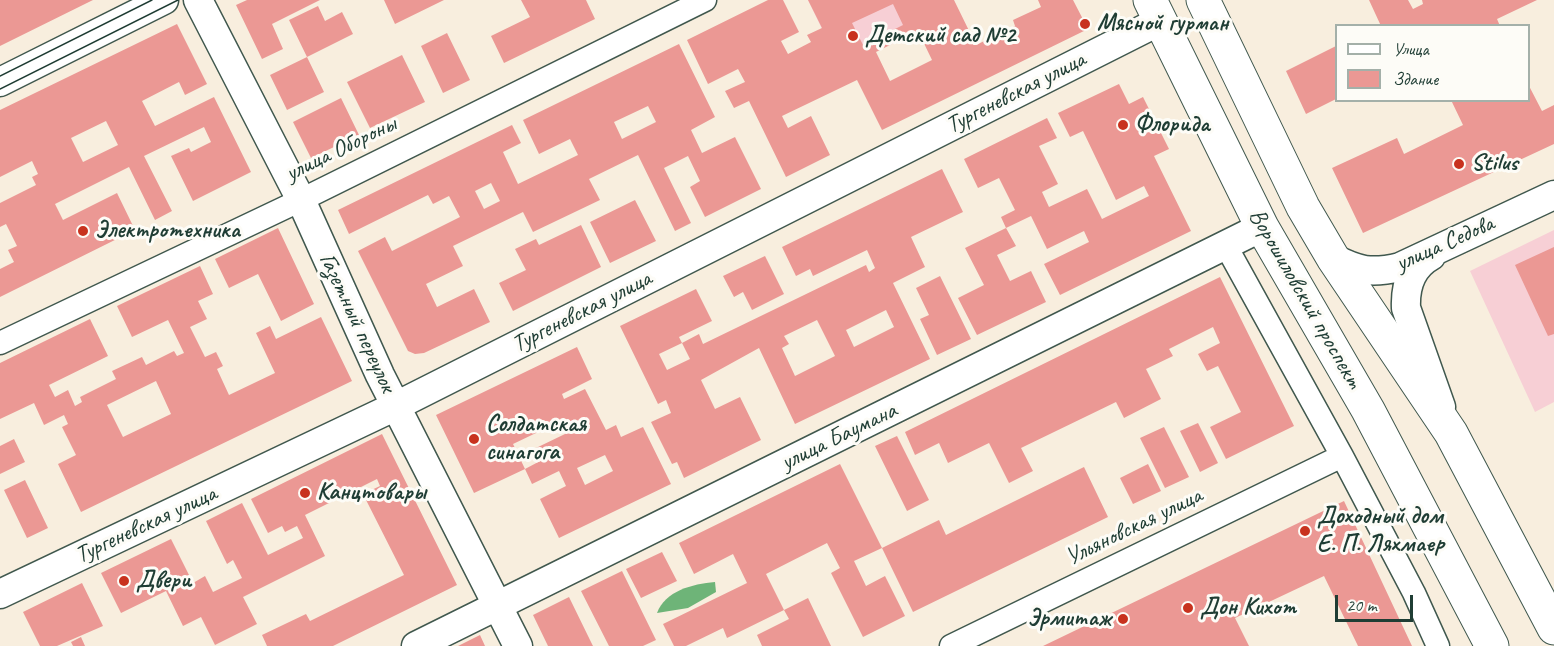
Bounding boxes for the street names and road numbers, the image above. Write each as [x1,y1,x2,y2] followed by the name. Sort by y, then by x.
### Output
[941,46,1091,140] street label: Тургеневская улица
[281,110,401,188] street label: улица Обороны
[1242,204,1368,394] street label: Ворошиловский проспект
[1391,210,1499,278] street label: улица Седова
[312,249,402,397] street label: Газетный переулок
[507,265,657,359] street label: Тургеневская улица
[776,397,902,477] street label: улица Баумана
[71,480,221,570] street label: Тургеневская улица
[1061,482,1207,572] street label: Ульяновская улица

